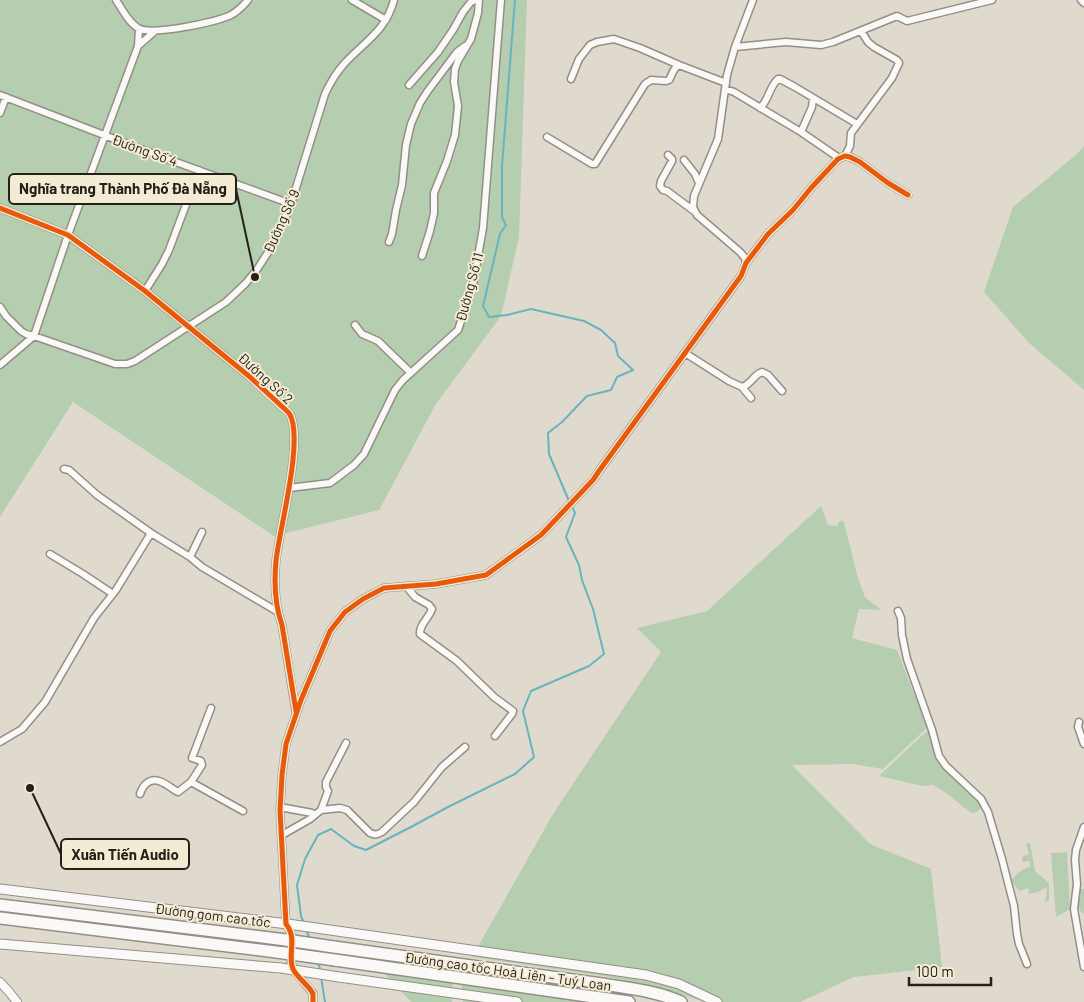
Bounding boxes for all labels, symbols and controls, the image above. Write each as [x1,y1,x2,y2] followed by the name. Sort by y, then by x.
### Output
[110,130,180,170] street label: Đường Số 4
[9,174,236,204] callout: Nghĩa trang Thành Phố Đà Nẵng
[19,179,227,197] text: Nghĩa trang Thành Phố Đà Nẵng
[259,186,303,256] street label: Đường Số 9
[452,251,486,323] street label: Đường Số 11
[235,349,297,407] street label: Đường Số 2
[61,839,189,869] callout: Xuân Tiến Audio
[71,845,179,863] text: Xuân Tiến Audio
[154,899,272,931] street label: Đường gom cao tốc
[404,948,612,994] street label: Đường cao tốc Hoà Liên - Tuý Loan
[909,954,992,986] scale bar
[916,962,954,980] text: 100 m

